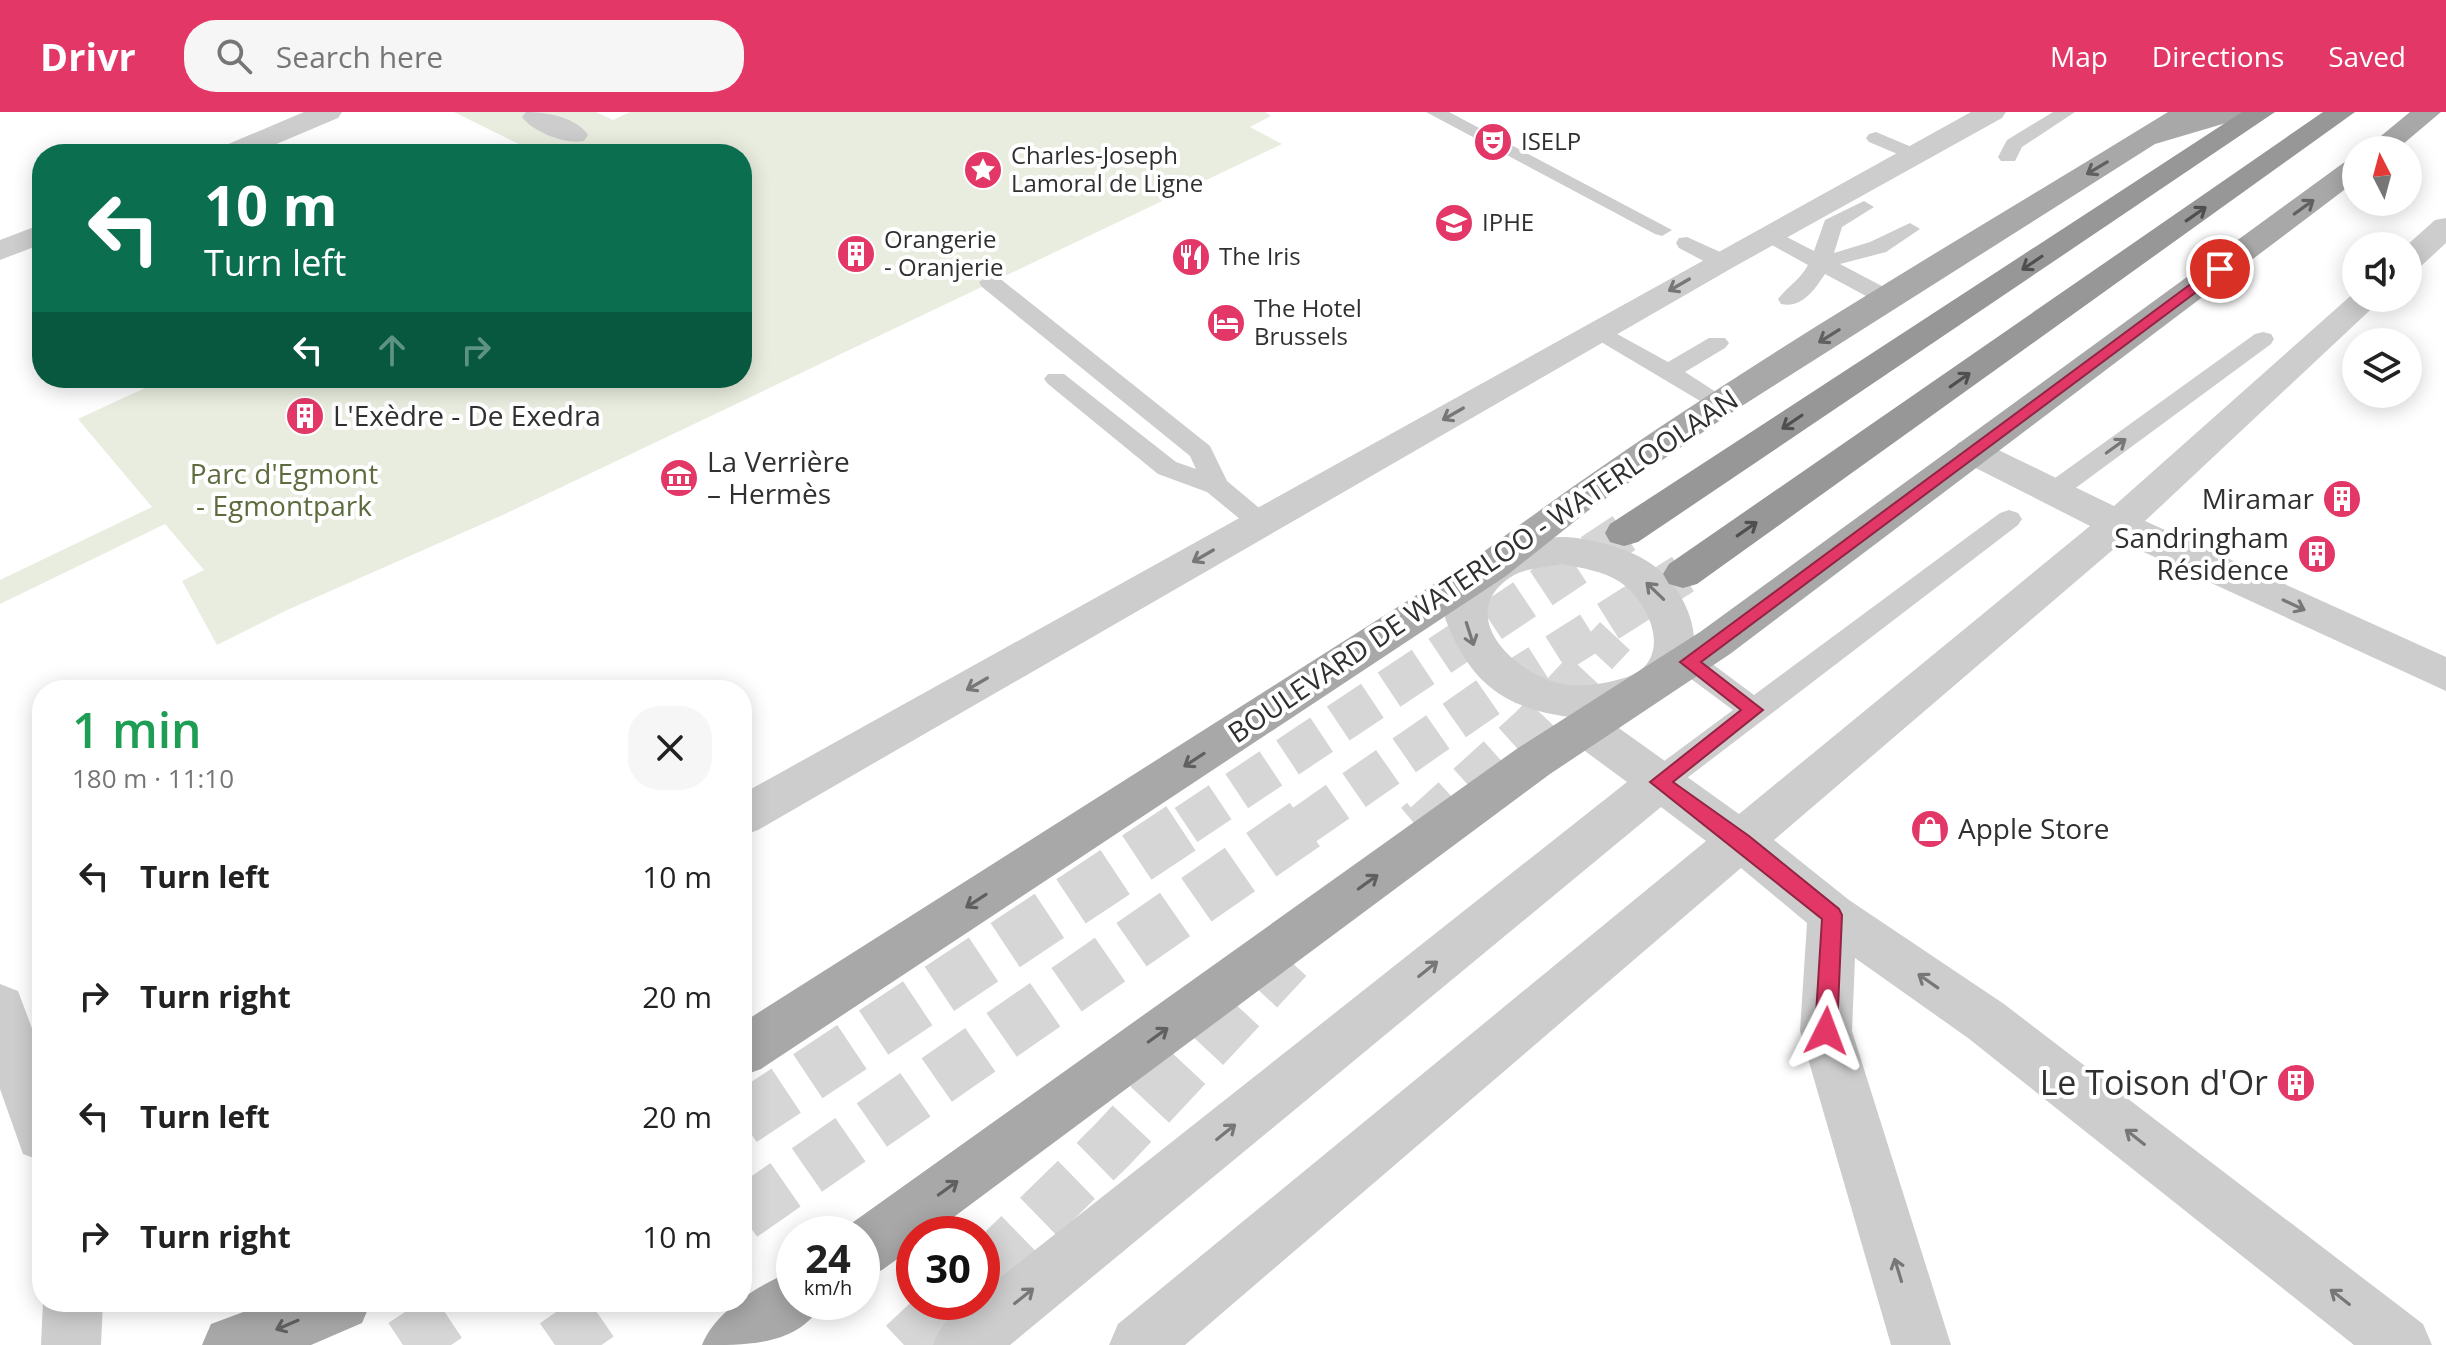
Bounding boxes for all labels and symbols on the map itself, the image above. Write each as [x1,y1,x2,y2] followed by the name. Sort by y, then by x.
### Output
[1472,121,1514,163] theatre icon: ISELP
[1521,124,1581,157] place label: ISELP
[2342,136,2422,216] north arrow
[1011,138,1203,199] place label: Charles-Joseph Lamoral de Ligne
[962,149,1004,191] place icon: Charles-Joseph Lamoral de Ligne
[2086,160,2109,176] one-way arrow
[2293,199,2314,216] one-way arrow
[1433,202,1475,244] school or university icon: IPHE
[1482,205,1534,238] place label: IPHE
[2184,206,2206,222] one-way arrow
[884,222,1003,283] place label: Orangerie - Oranjerie
[835,233,877,275] building icon: Orangerie - Oranjerie
[2186,235,2254,303] pin
[1170,236,1212,278] restaurant icon: The Iris
[1219,239,1301,272] place label: The Iris
[2022,255,2044,271] one-way arrow
[1668,277,1691,293] one-way arrow
[1254,291,1362,352] place label: The Hotel Brussels
[1205,302,1247,344] hotel icon: The Hotel Brussels
[1818,328,1841,344] one-way arrow
[1948,372,1970,388] one-way arrow
[1220,380,1745,751] street label: BOULEVARD DE WATERLOO - WATERLOOLAAN
[284,395,326,437] building icon: L'Exèdre - De Exedra
[333,396,601,434] place label: L'Exèdre - De Exedra
[1442,406,1465,422] one-way arrow
[1781,414,1804,430] one-way arrow
[2105,438,2126,455] one-way arrow
[707,442,850,512] place label: La Verrière – Hermès
[190,454,378,524] park label: Parc d'Egmont - Egmontpark
[658,457,700,499] museum icon: La Verrière – Hermès
[2321,478,2363,520] building icon: Miramar
[2202,479,2315,517] place label: Miramar
[2114,518,2289,588] place label: Sandringham Résidence
[1735,521,1757,537] one-way arrow
[2296,533,2338,575] building icon: Sandringham Résidence
[1192,548,1215,564] one-way arrow
[1646,582,1665,601] one-way arrow
[2282,598,2306,613] one-way arrow
[1464,621,1478,646] one-way arrow
[965,677,989,692] one-way arrow
[1183,752,1206,768] one-way arrow
[1909,808,1951,850] shop icon: Apple Store
[1958,809,2109,847] place label: Apple Store
[1357,874,1378,891] one-way arrow
[965,893,987,909] one-way arrow
[1417,960,1438,978] one-way arrow
[1917,973,1939,989] one-way arrow
[1784,989,1868,1073] position arrow
[1147,1027,1168,1044] one-way arrow
[2040,1059,2268,1105] place label: Le Toison d'Or
[2275,1062,2317,1104] building icon: Le Toison d'Or
[1215,1124,1236,1141] one-way arrow
[2125,1129,2146,1146] one-way arrow
[936,1180,958,1196] one-way arrow
[896,1216,1000,1320] speed limit sign: 30
[1890,1258,1905,1284] one-way arrow
[1013,1287,1033,1305] one-way arrow
[2330,1289,2352,1306] one-way arrow
[275,1319,300,1334] one-way arrow

